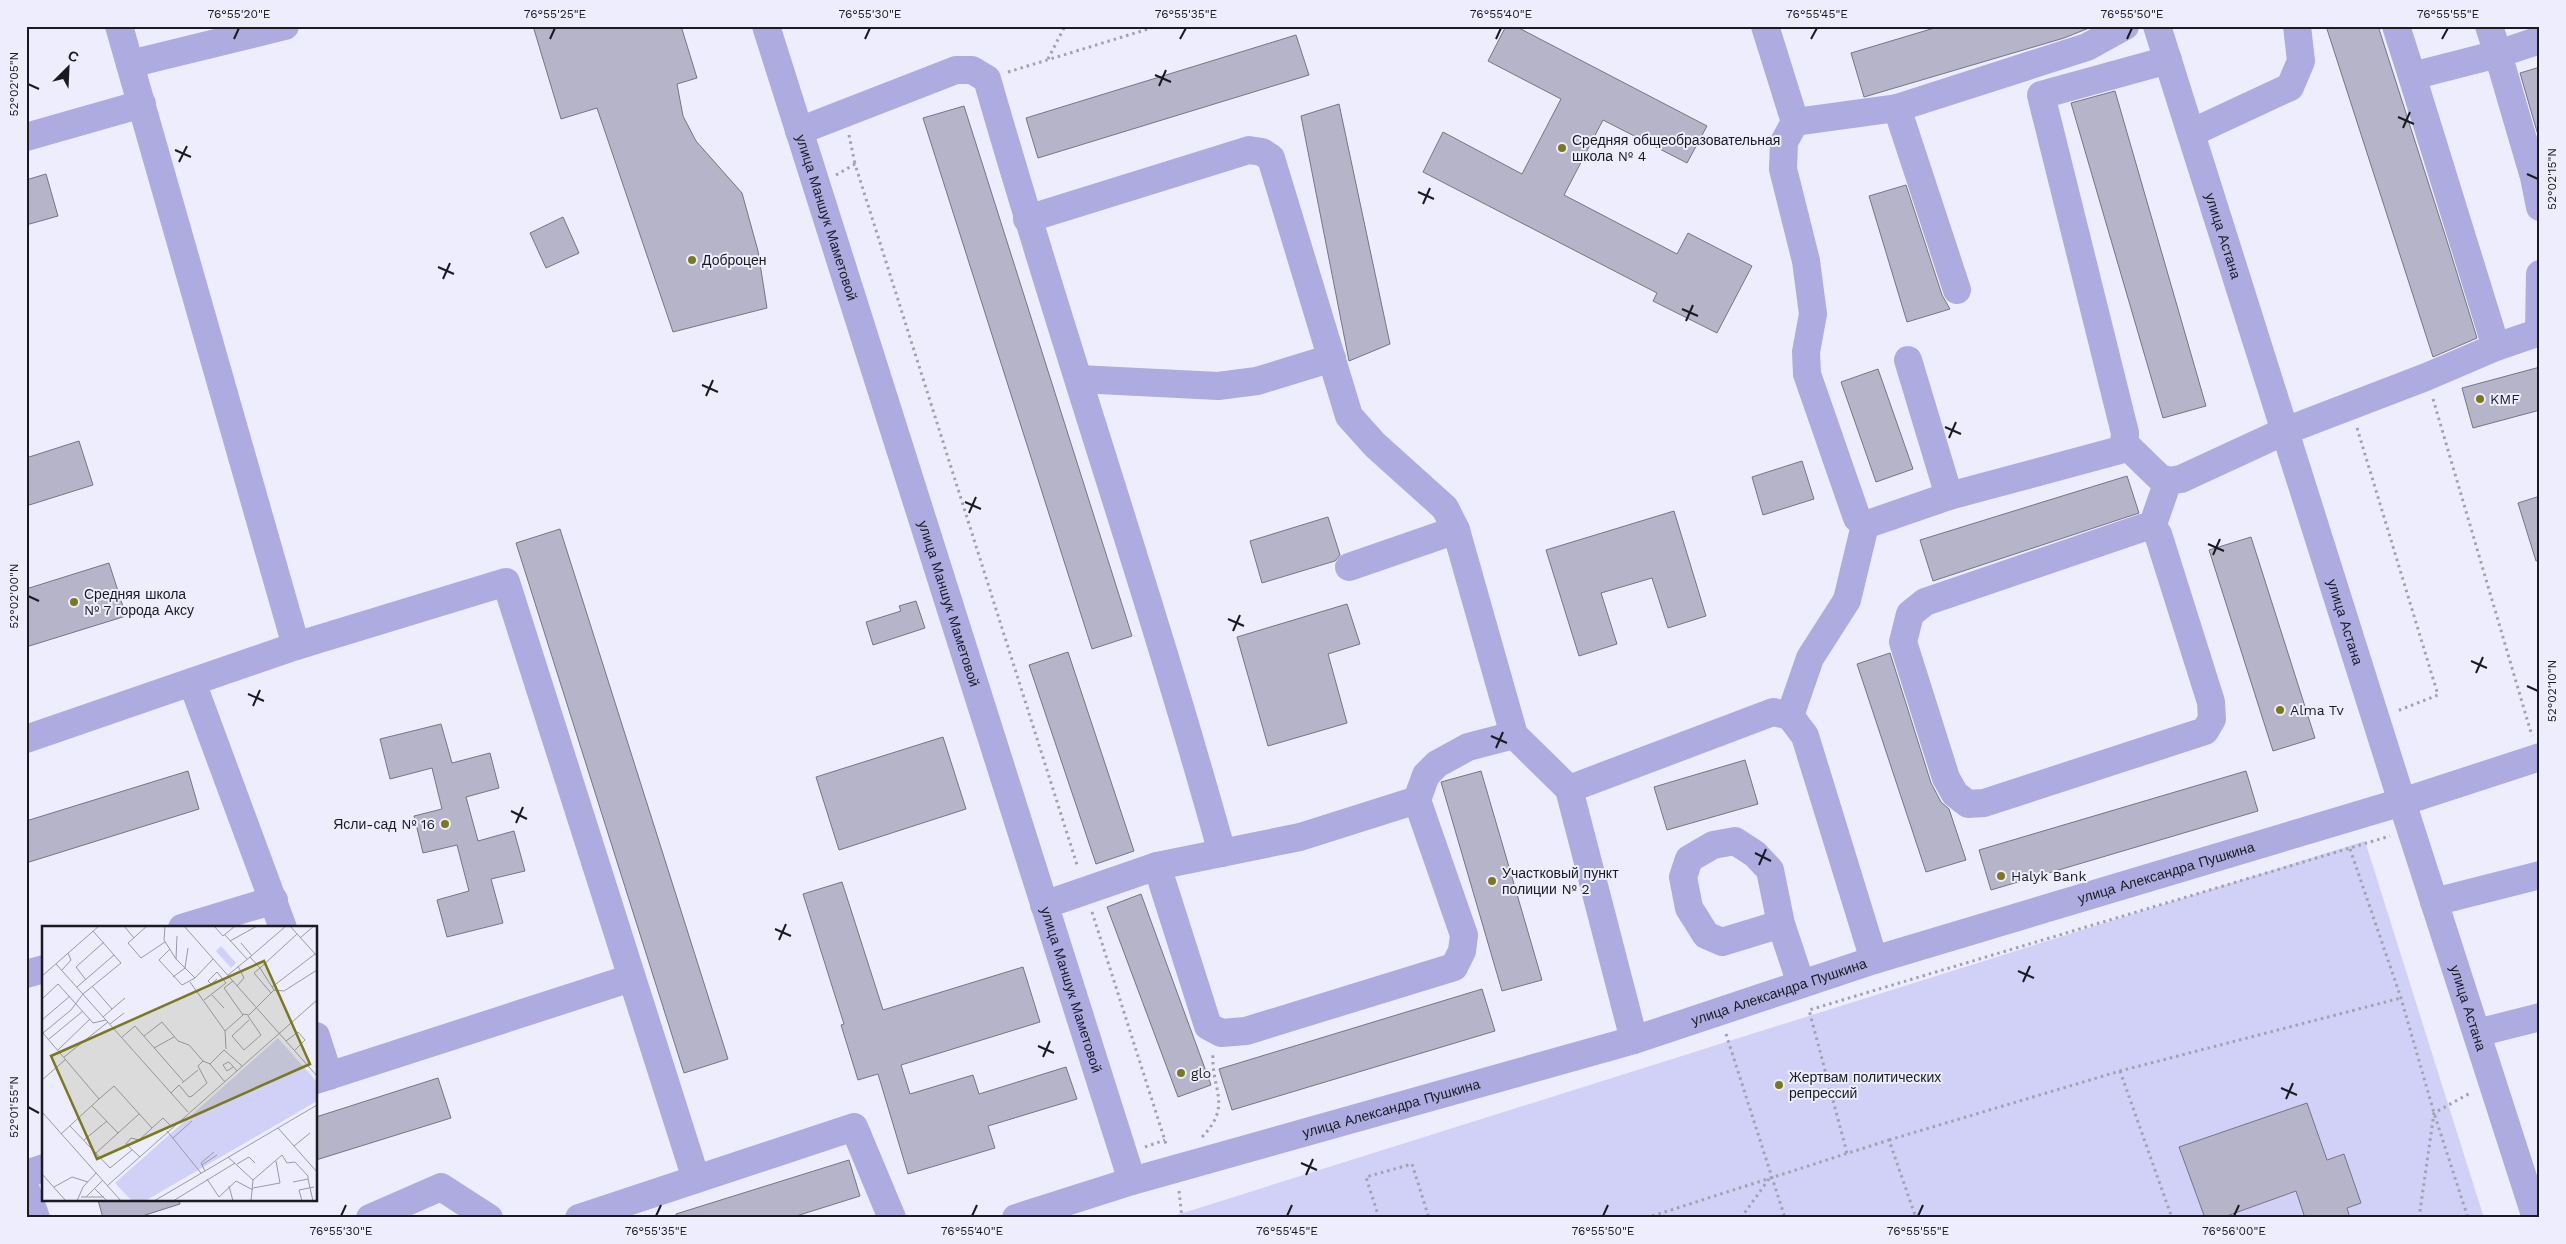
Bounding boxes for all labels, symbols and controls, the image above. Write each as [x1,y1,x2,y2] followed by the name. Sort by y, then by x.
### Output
[207,7,271,21] text: 76°55'20"E
[524,7,587,21] text: 76°55'25"E
[838,7,902,21] text: 76°55'30"E
[1155,7,1218,21] text: 76°55'35"E
[1470,7,1532,21] text: 76°55'40"E
[1786,7,1848,21] text: 76°55'45"E
[2100,7,2164,21] text: 76°55'50"E
[2417,7,2480,21] text: 76°55'55"E
[42,42,92,92] north arrow
[65,47,81,65] text: С
[7,52,21,116] text: 52°02'05"N
[1572,132,1780,164] place label: Средняя общеобразовательная школа № 4
[793,133,861,303] street label: улица Маншук Маметовой
[1556,142,1568,154] marker: Средняя общеобразовательная школа № 4
[2545,148,2559,210] text: 52°02'15"N
[2202,191,2244,281] street label: улица Астана
[702,252,766,268] place label: Доброцен
[686,254,698,266] marker: Доброцен
[2490,391,2520,407] place label: KMF
[2474,393,2486,405] marker: KMF
[915,519,983,689] street label: улица Маншук Маметовой
[7,563,21,629] text: 52°02'00"N
[2324,577,2366,667] street label: улица Астана
[84,586,194,618] place label: Средняя школа № 7 города Аксу
[68,596,80,608] marker: Средняя школа № 7 города Аксу
[2545,660,2559,722] text: 52°02'10"N
[2290,702,2344,718] place label: Alma Tv
[2274,704,2286,716] marker: Alma Tv
[333,816,435,832] place label: Ясли-сад № 16
[439,818,451,830] marker: Ясли-сад № 16
[2076,839,2257,907] street label: улица Александра Пушкина
[1502,865,1619,897] place label: Участковый пункт полиции № 2
[2011,868,2086,884] place label: Halyk Bank
[1995,870,2007,882] marker: Halyk Bank
[1486,875,1498,887] marker: Участковый пункт полиции № 2
[1038,905,1105,1075] street label: улица Маншук Маметовой
[42,926,318,1202] inset map
[1689,955,1869,1028] street label: улица Александра Пушкина
[2447,963,2490,1053] street label: улица Астана
[1191,1065,1211,1081] place label: glo
[1175,1067,1187,1079] marker: glo
[1789,1069,1941,1101] place label: Жертвам политических репрессий
[7,1076,21,1138] text: 52°01'55"N
[1301,1076,1482,1141] street label: улица Александра Пушкина
[1773,1079,1785,1091] marker: Жертвам политических репрессий
[309,1224,373,1238] text: 76°55'30"E
[625,1224,688,1238] text: 76°55'35"E
[941,1224,1003,1238] text: 76°55'40"E
[1256,1224,1318,1238] text: 76°55'45"E
[1571,1224,1635,1238] text: 76°55'50"E
[1887,1224,1950,1238] text: 76°55'55"E
[2202,1224,2266,1238] text: 76°56'00"E

